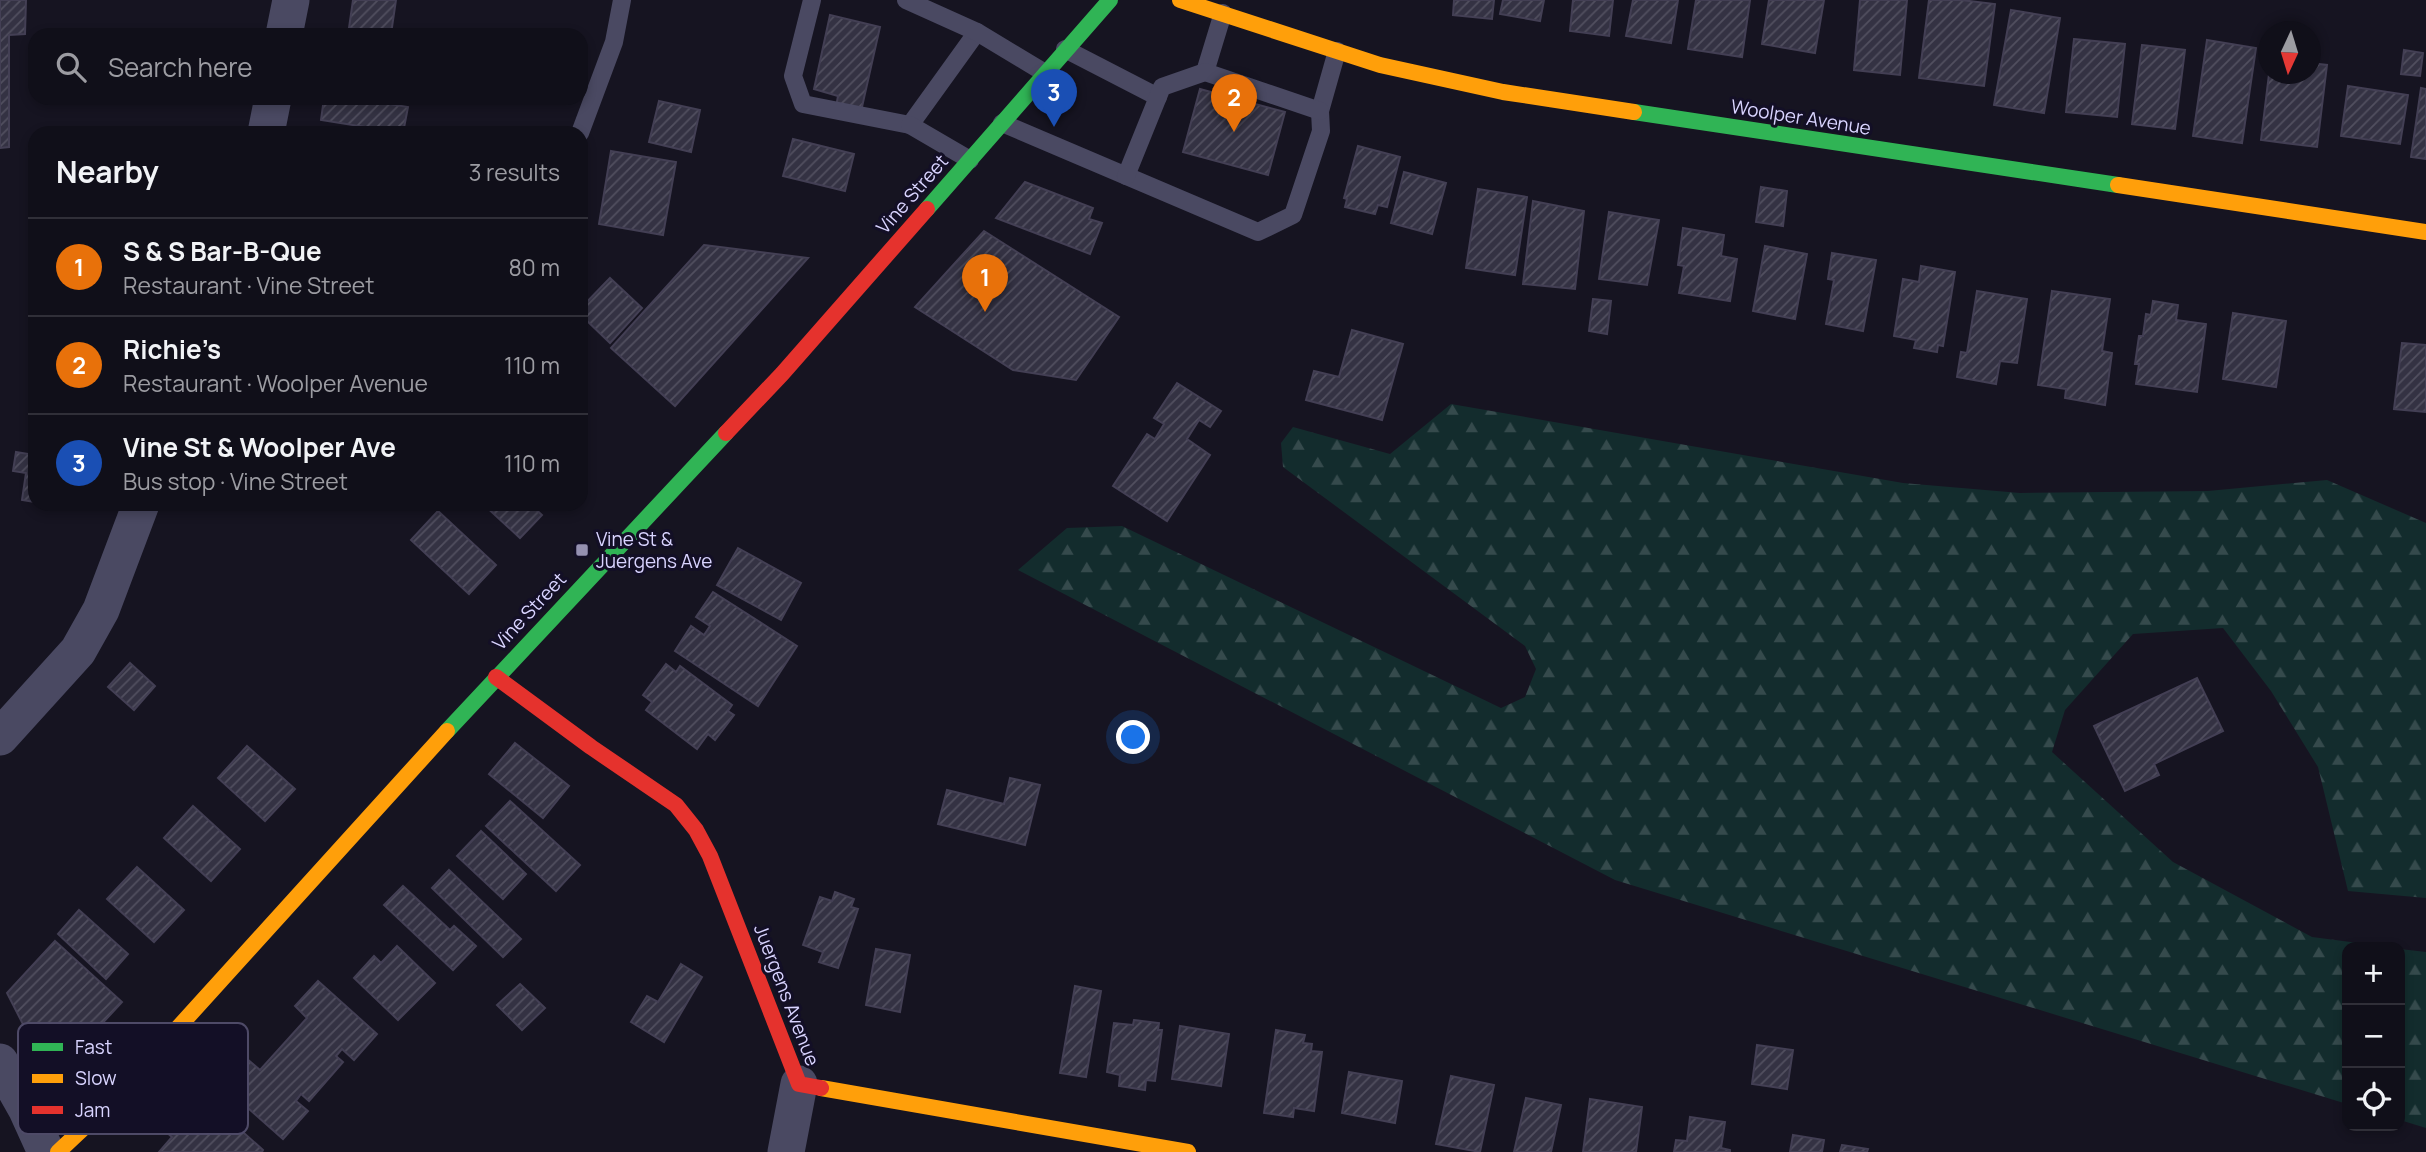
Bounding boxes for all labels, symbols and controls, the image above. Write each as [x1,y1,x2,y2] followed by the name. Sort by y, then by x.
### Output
[2258,21,2321,84] north arrow
[28,28,588,105] search box
[52,48,90,86] icon: search
[108,49,253,85] text: Search here
[1031,69,1077,127] pin: 3
[1211,74,1257,132] pin: 2
[1729,93,1873,141] street label: Woolper Avenue
[870,149,954,239] street label: Vine Street
[56,151,159,192] text: Nearby
[469,156,560,188] text: 3 results
[123,233,322,269] text: S & S Bar-B-Que
[74,251,84,283] text: 1
[509,251,560,283] text: 80 m
[962,254,1008,312] pin: 1
[123,269,375,301] text: Restaurant · Vine Street
[123,331,221,367] text: Richie’s
[72,349,86,381] text: 2
[504,349,560,381] text: 110 m
[123,367,428,399] text: Restaurant · Woolper Avenue
[123,429,396,465] text: Vine St & Woolper Ave
[72,447,86,479] text: 3
[504,447,560,479] text: 110 m
[123,465,348,497] text: Bus stop · Vine Street
[596,526,712,574] place label: Vine St & Juergens Ave
[574,542,590,558] marker: Vine St & Juergens Ave
[486,566,572,656] street label: Vine Street
[1116,720,1150,754] your location
[748,920,826,1070] street label: Juergens Avenue
[2342,942,2405,1131] map controls
[2342,942,2405,1005] button: +
[2342,1005,2405,1068] button: −
[18,1023,248,1134] legend
[75,1034,112,1060] text: Fast
[75,1065,117,1091] text: Slow
[2342,1068,2405,1131] button: locate
[75,1097,110,1123] text: Jam

